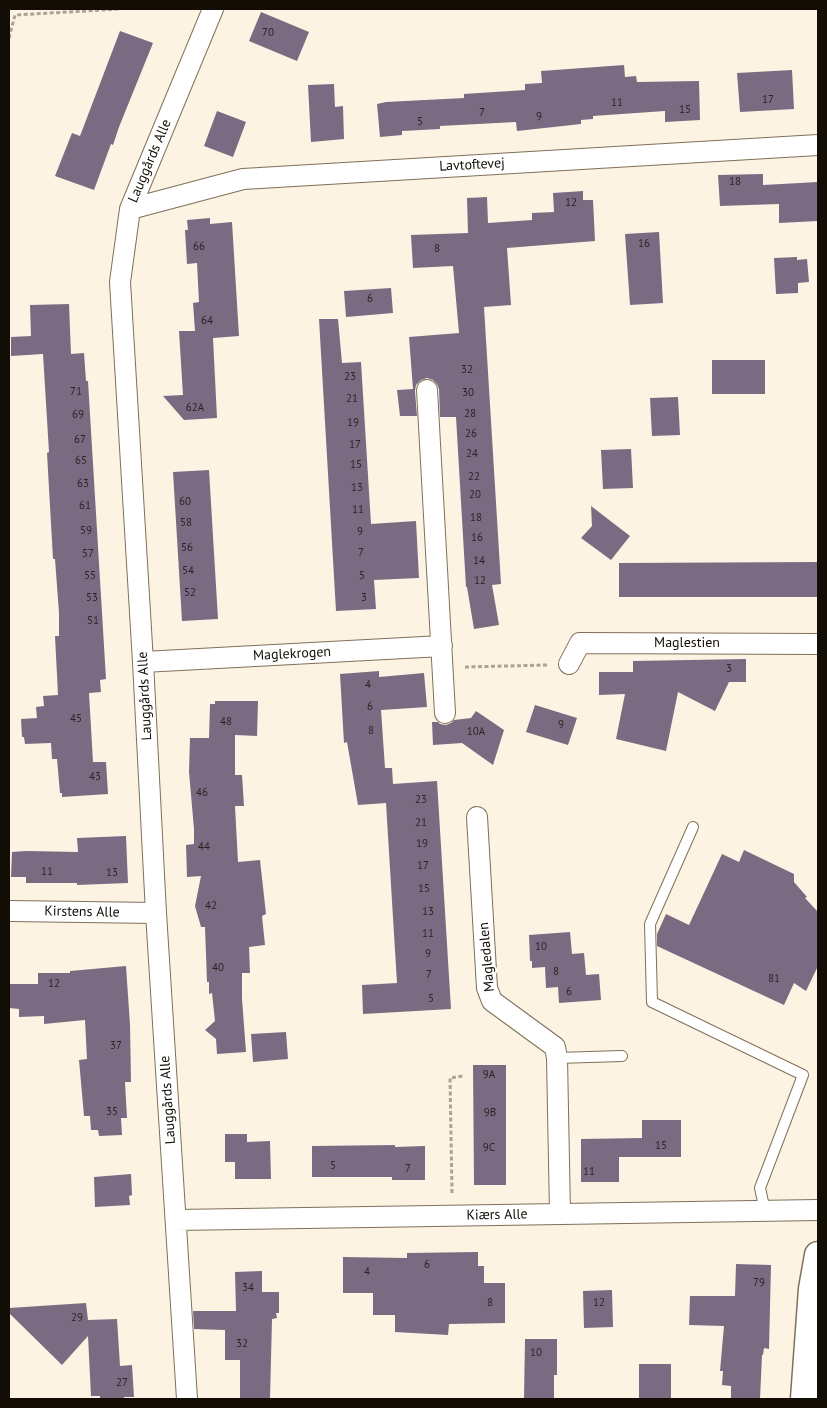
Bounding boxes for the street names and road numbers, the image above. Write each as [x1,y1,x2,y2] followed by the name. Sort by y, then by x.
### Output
[125,117,175,205] street label: Lauggårds Alle
[439,155,505,175] street label: Lavtoftevej
[654,635,720,651] street label: Maglestien
[253,644,331,664] street label: Maglekrogen
[134,651,156,741] street label: Lauggårds Alle
[44,903,120,921] street label: Kirstens Alle
[476,921,498,993] street label: Magledalen
[157,1055,179,1145] street label: Lauggårds Alle
[466,1206,528,1224] street label: Kiærs Alle

